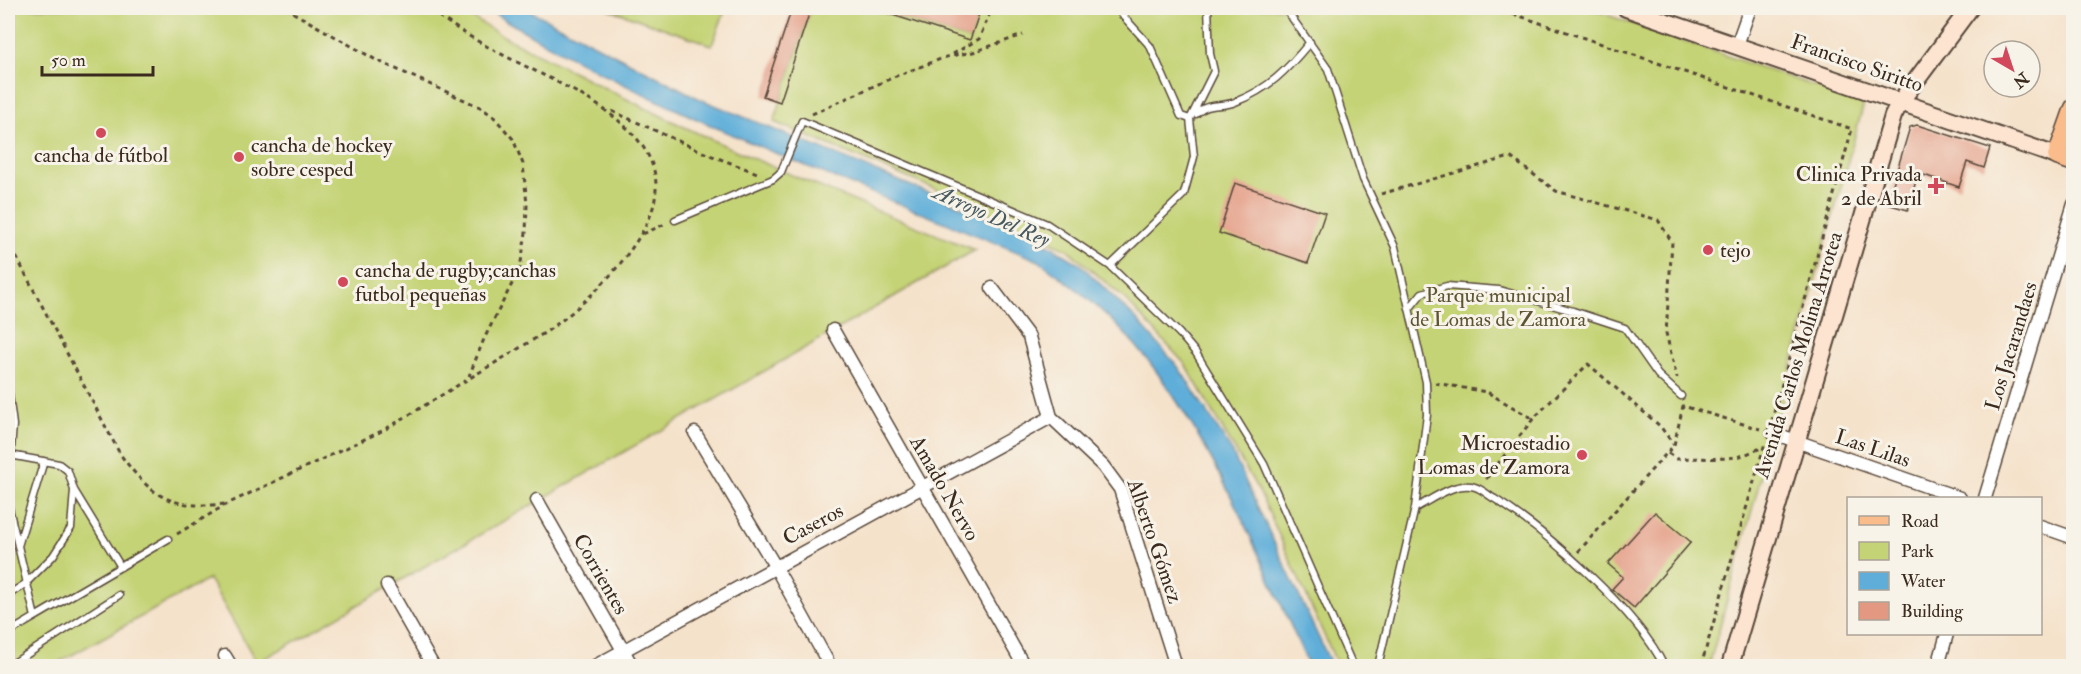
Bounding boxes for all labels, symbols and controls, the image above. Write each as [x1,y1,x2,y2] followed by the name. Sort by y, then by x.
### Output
[1787,28,1927,99] street label: Francisco Siritto
[42,39,153,77] scale bar
[1982,39,2042,99] north arrow
[51,49,86,72] text: 50 m
[2008,67,2033,93] text: N
[94,126,108,140] marker: cancha de fútbol
[251,132,393,183] place label: cancha de hockey sobre cesped
[34,142,169,169] place label: cancha de fútbol
[232,150,246,164] marker: cancha de hockey sobre cesped
[1796,161,1923,212] place label: Clinica Privada 2 de Abril
[927,177,1055,254] water label: Arroyo Del Rey
[1927,177,1945,195] marker: Clinica Privada 2 de Abril
[1748,228,1849,483] street label: Avenida Carlos Molina Arrotea
[1720,237,1751,264] place label: tejo
[1701,243,1715,257] marker: tejo
[355,257,556,308] place label: cancha de rugby;canchas futbol pequeñas
[336,275,350,289] marker: cancha de rugby;canchas futbol pequeñas
[1979,279,2044,414] street label: Los Jacarandaes
[1410,282,1586,333] park label: Parque municipal de Lomas de Zamora
[1832,423,1914,474] street label: Las Lilas
[903,430,986,546] street label: Amado Nervo
[1417,430,1570,481] place label: Microestadio Lomas de Zamora
[1575,448,1589,462] marker: Microestadio Lomas de Zamora
[1120,474,1188,607] street label: Alberto Gómez
[778,497,848,552] street label: Caseros
[1847,497,2042,635] legend
[1901,510,1939,533] text: Road
[567,529,634,619] street label: Corrientes
[1901,540,1934,563] text: Park
[1900,570,1945,593] text: Water
[1901,600,1964,623] text: Building

